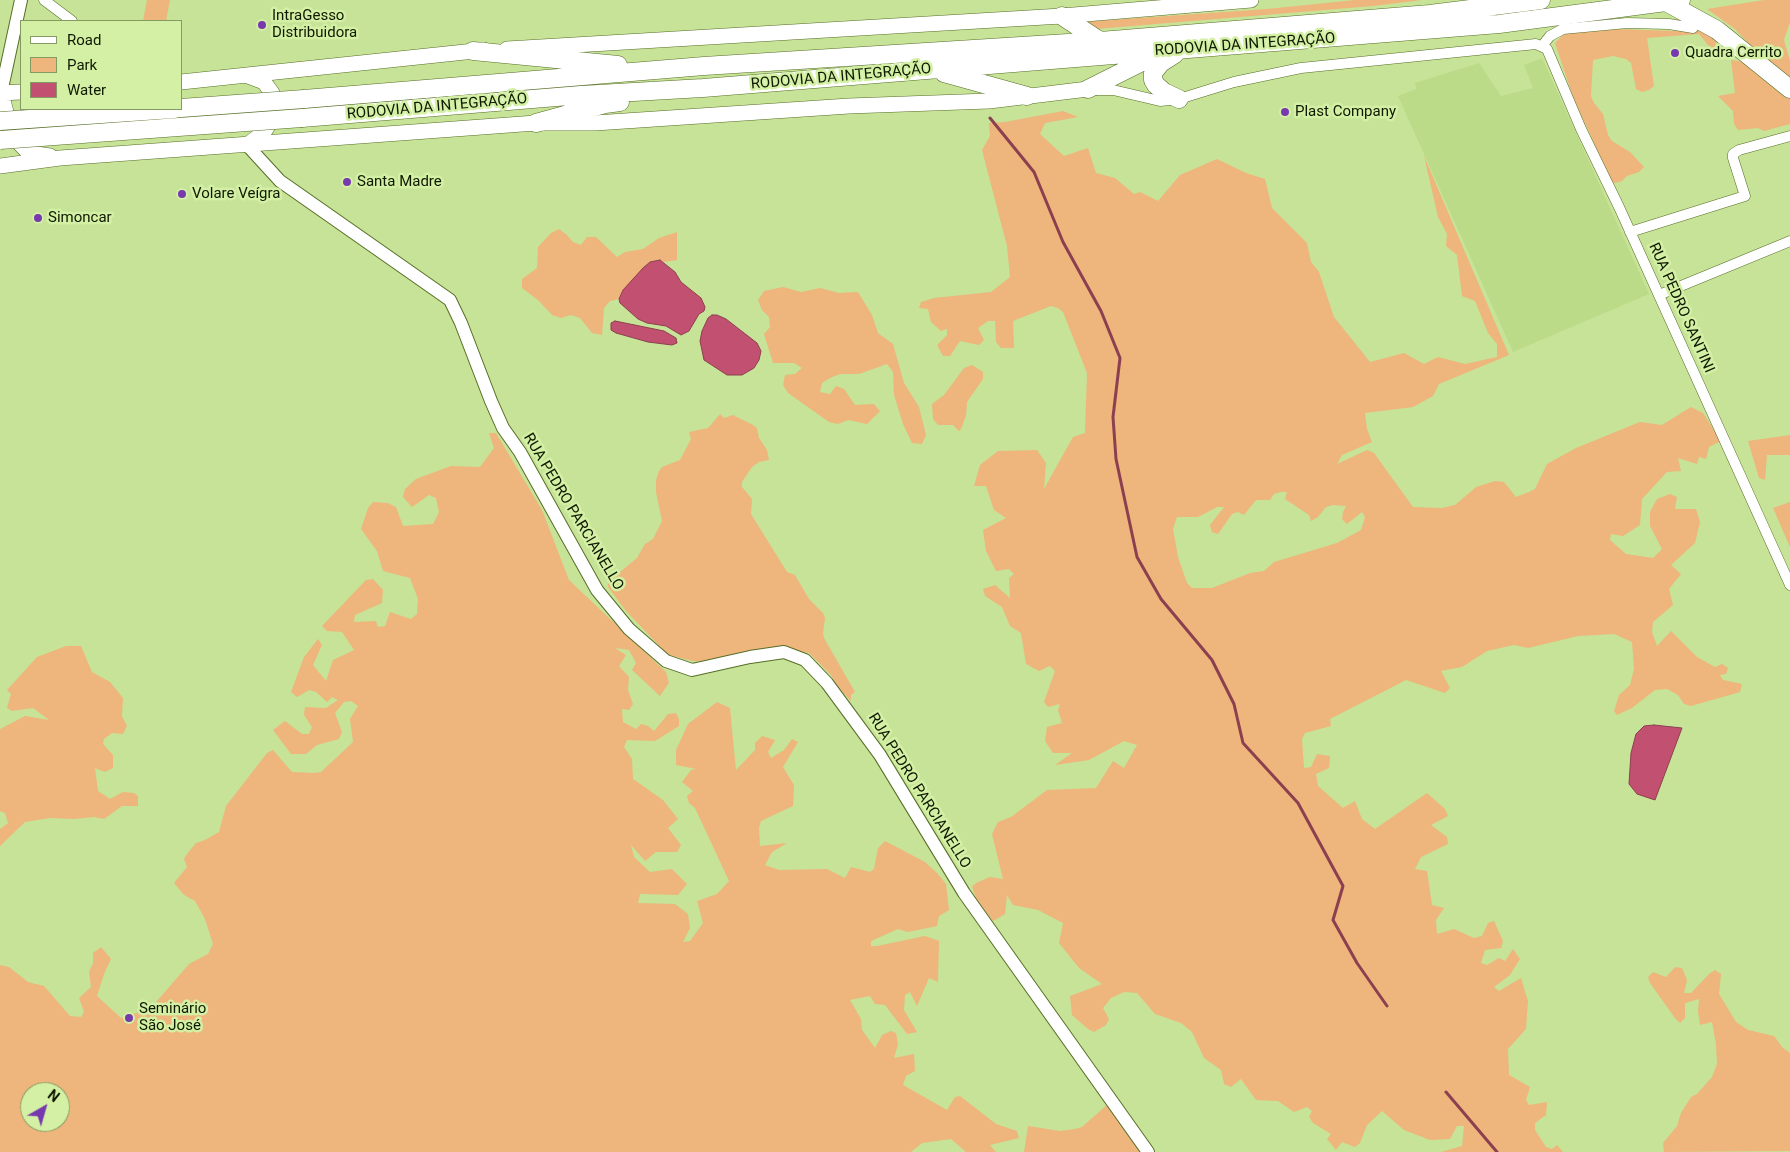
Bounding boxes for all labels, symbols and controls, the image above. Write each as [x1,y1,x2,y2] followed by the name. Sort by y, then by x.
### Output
[272,7,357,42] place label: IntraGesso Distribuidora
[256,19,268,31] marker: IntraGesso Distribuidora
[20,20,182,110] legend
[1154,30,1336,60] street label: RODOVIA DA INTEGRAÇÃO
[67,31,101,49] text: Road
[1685,44,1782,62] place label: Quadra Cerrito
[1669,47,1681,59] marker: Quadra Cerrito
[67,56,97,74] text: Park
[750,60,932,94] street label: RODOVIA DA INTEGRAÇÃO
[67,81,106,99] text: Water
[346,90,528,124] street label: RODOVIA DA INTEGRAÇÃO
[1295,103,1396,121] place label: Plast Company
[1279,106,1291,118] marker: Plast Company
[357,173,442,191] place label: Santa Madre
[341,176,353,188] marker: Santa Madre
[192,185,280,203] place label: Volare Veígra
[176,188,188,200] marker: Volare Veígra
[48,209,112,227] place label: Simoncar
[32,212,44,224] marker: Simoncar
[1644,240,1718,376] street label: RUA PEDRO SANTINI
[519,430,627,594] street label: RUA PEDRO PARCIANELLO
[864,710,974,872] street label: RUA PEDRO PARCIANELLO
[139,1000,206,1035] place label: Seminário São José
[123,1012,135,1024] marker: Seminário São José
[20,1082,70,1132] north arrow
[45,1087,62,1105] text: N

